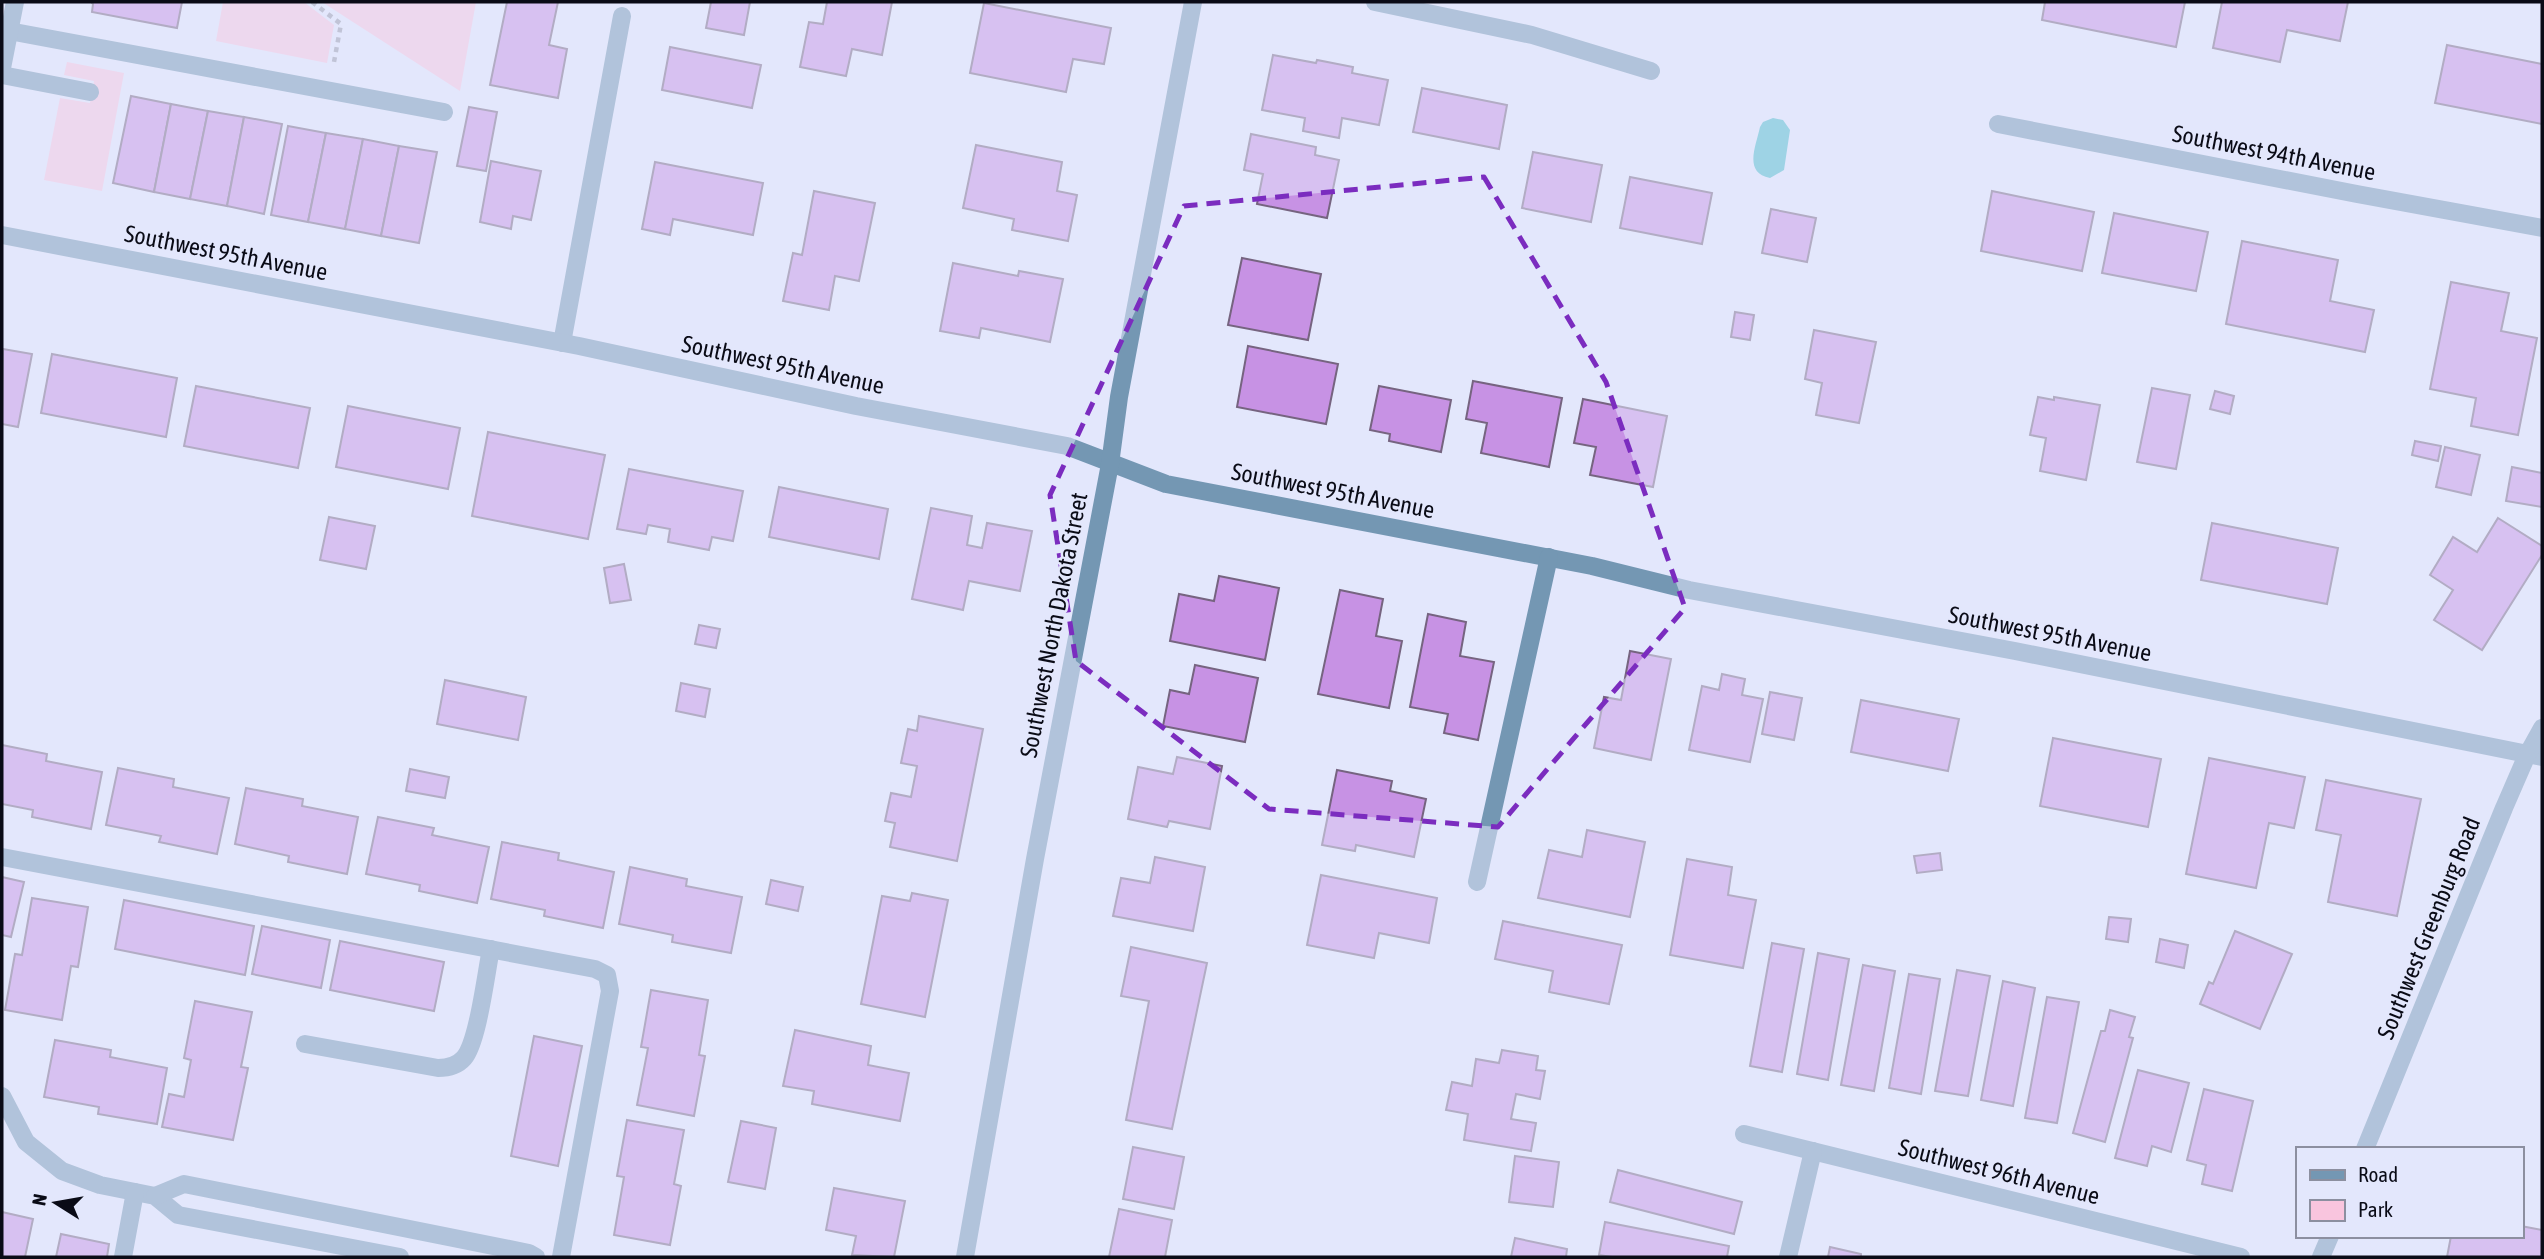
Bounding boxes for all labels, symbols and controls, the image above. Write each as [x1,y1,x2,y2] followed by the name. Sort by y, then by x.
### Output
[2170,120,2378,185] street label: Southwest 94th Avenue
[122,220,330,285] street label: Southwest 95th Avenue
[680,330,887,399] street label: Southwest 95th Avenue
[1229,458,1437,523] street label: Southwest 95th Avenue
[1015,490,1092,760] street label: Southwest North Dakota Street
[1946,601,2154,666] street label: Southwest 95th Avenue
[2372,813,2485,1043] street label: Southwest Greenburg Road
[1896,1133,2102,1210] street label: Southwest 96th Avenue
[2296,1147,2523,1238] legend
[2358,1162,2398,1186] text: Road
[21,1168,91,1238] north arrow
[27,1192,51,1207] text: N
[2358,1197,2393,1221] text: Park

